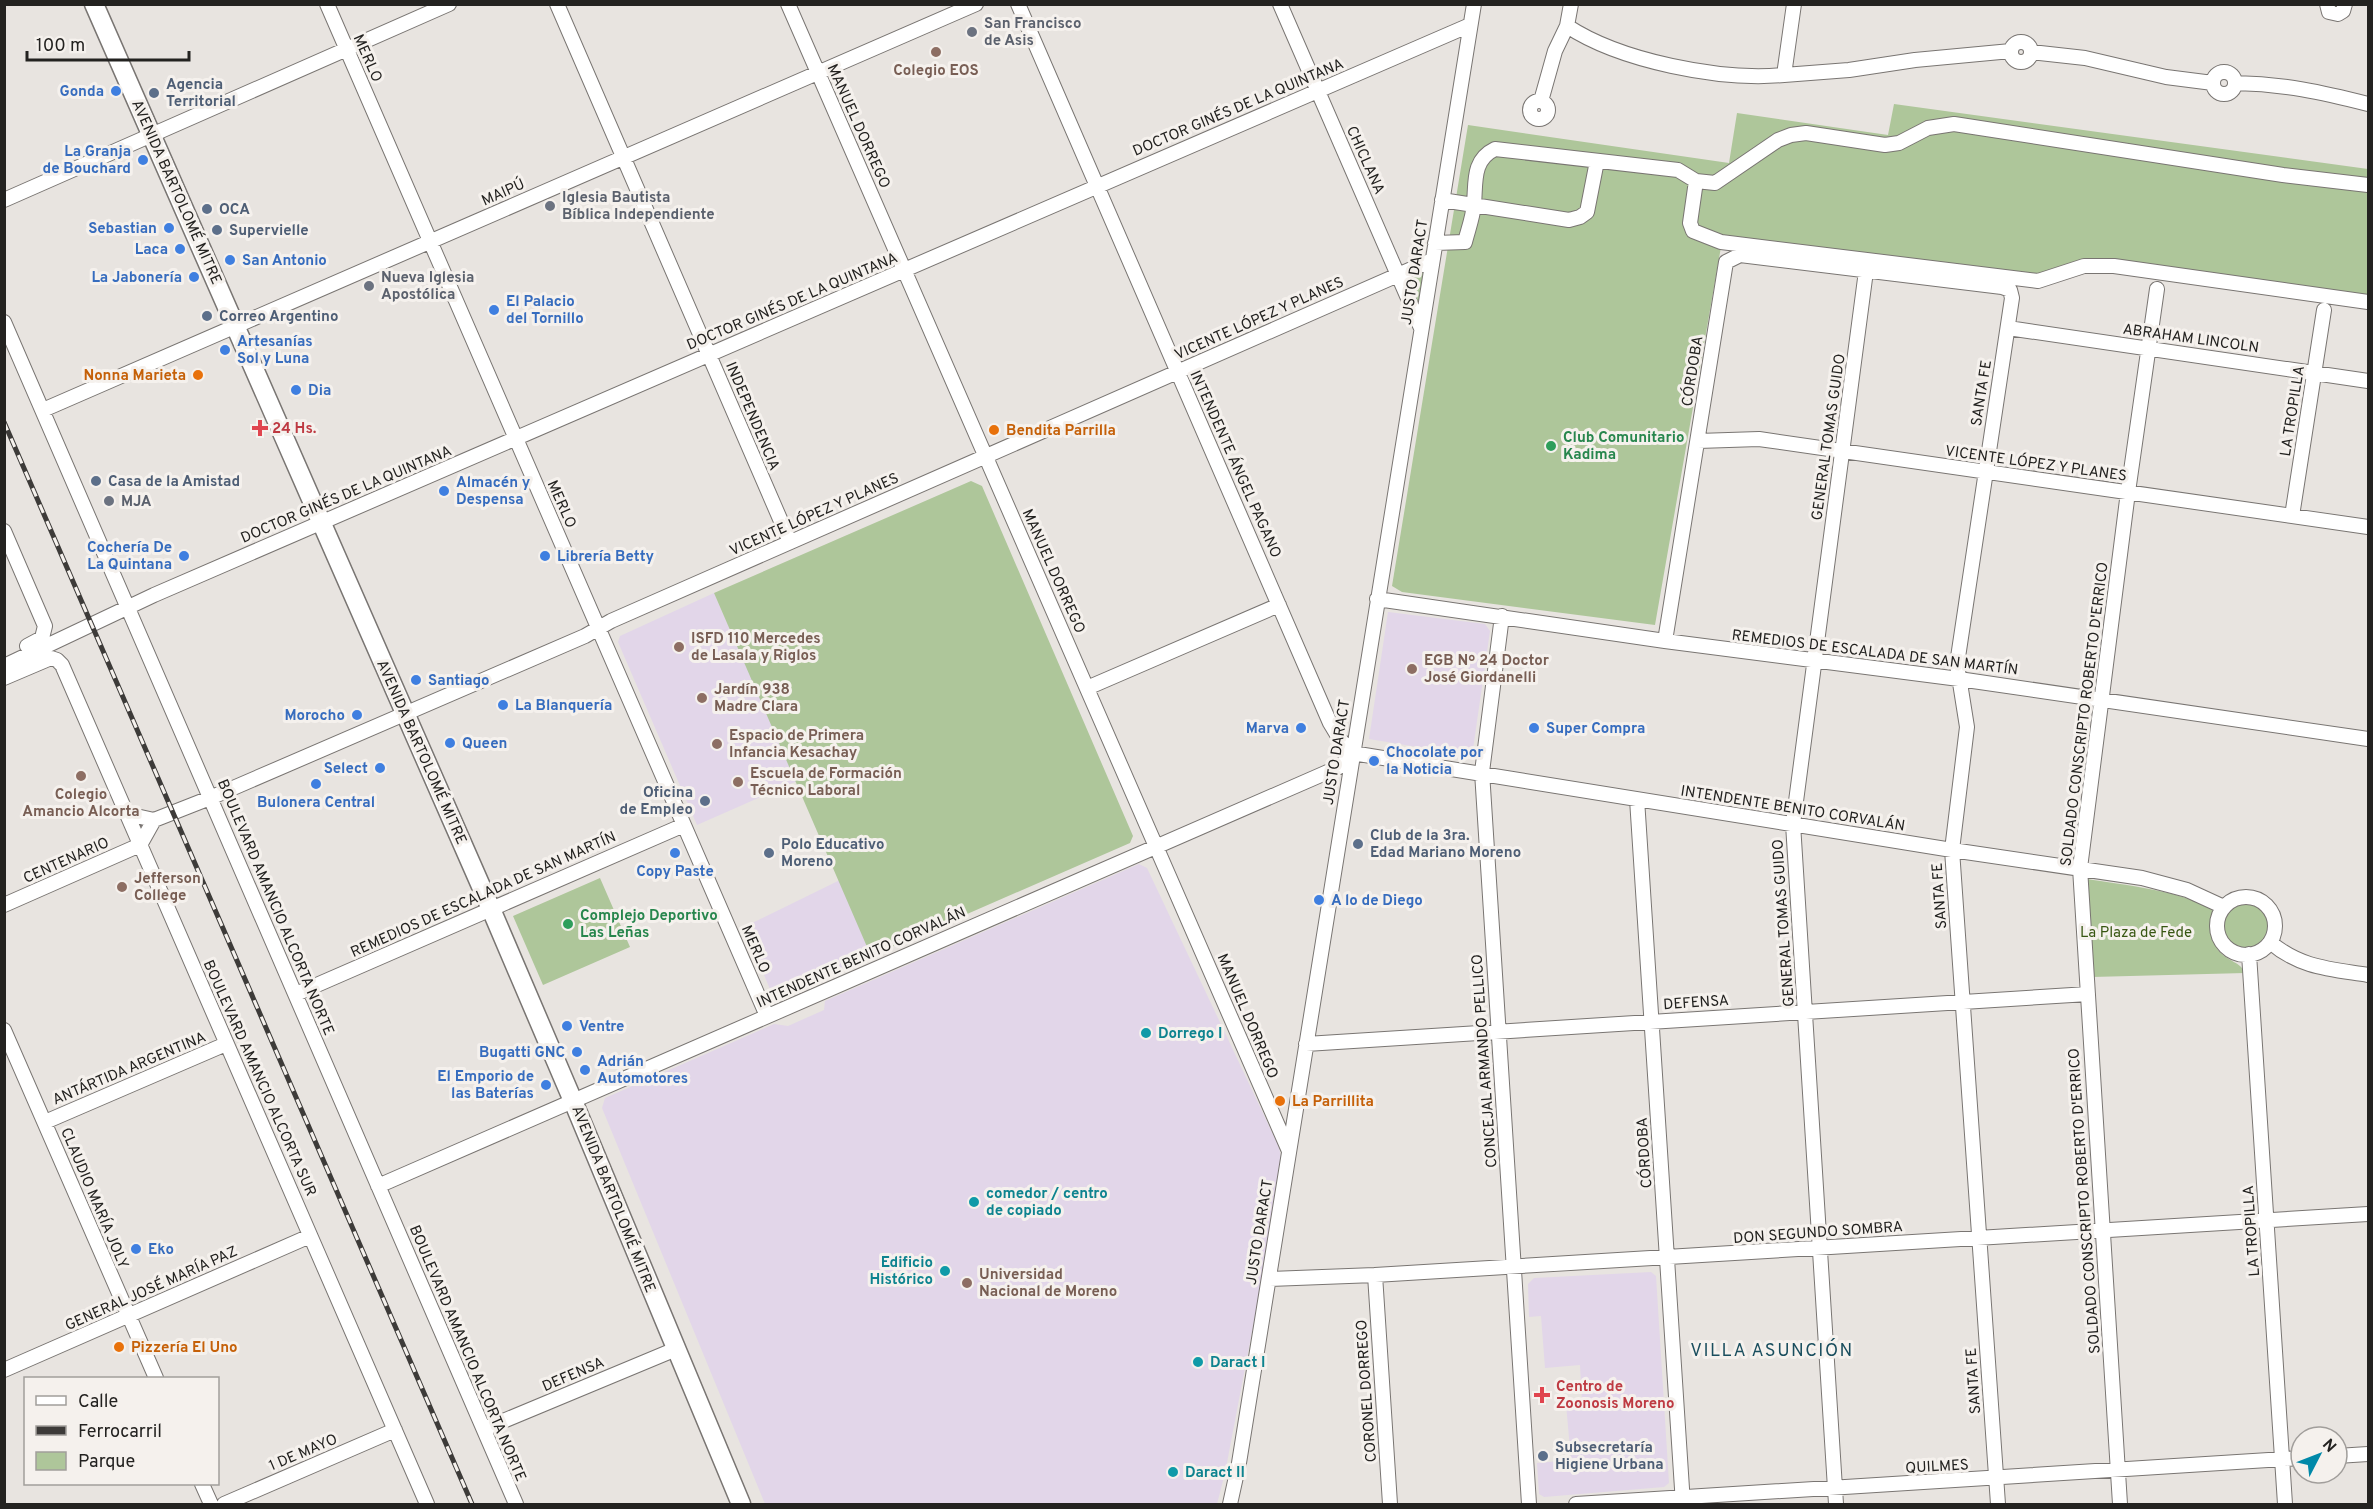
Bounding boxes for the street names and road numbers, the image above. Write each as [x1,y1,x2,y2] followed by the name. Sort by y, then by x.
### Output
[348,32,386,85] street label: MERLO
[1130,54,1347,162] street label: DOCTOR GINÉS DE LA QUINTANA
[822,62,894,192] street label: MANUEL DORREGO
[126,97,226,288] street label: AVENIDA BARTOLOMÉ MITRE
[1341,123,1388,198] street label: CHICLANA
[478,174,528,211] street label: MAIPÚ
[1398,218,1433,326] street label: JUSTO DARACT
[684,248,901,356] street label: DOCTOR GINÉS DE LA QUINTANA
[1171,272,1347,365] street label: VICENTE LÓPEZ Y PLANES
[2121,321,2260,358] street label: ABRAHAM LINCOLN
[1677,334,1708,408] street label: CÓRDOBA
[1808,353,1851,522] street label: GENERAL TOMAS GUIDO
[720,359,783,474] street label: INDEPENDENCIA
[1968,359,1997,428] street label: SANTA FE
[2277,365,2310,458] street label: LA TROPILLA
[1185,368,1286,561] street label: INTENDENTE ÁNGEL PAGANO
[1944,440,2128,487] street label: VICENTE LÓPEZ Y PLANES
[238,441,455,549] street label: DOCTOR GINÉS DE LA QUINTANA
[726,468,902,561] street label: VICENTE LÓPEZ Y PLANES
[542,478,580,531] street label: MERLO
[1017,507,1089,637] street label: MANUEL DORREGO
[2057,561,2114,867] street label: SOLDADO CONSCRIPTO ROBERTO D'ERRICO
[1730,625,2019,681] street label: REMEDIOS DE ESCALADA DE SAN MARTÍN
[371,657,471,848] street label: AVENIDA BARTOLOMÉ MITRE
[1320,698,1355,806] street label: JUSTO DARACT
[212,777,337,1039] street label: BOULEVARD AMANCIO ALCORTA NORTE
[1679,781,1907,837] street label: INTENDENTE BENITO CORVALÁN
[348,827,619,963] street label: REMEDIOS DE ESCALADA DE SAN MARTÍN
[21,834,112,889] street label: CENTENARIO
[1769,838,1800,1007] street label: GENERAL TOMAS GUIDO
[1929,862,1952,930] street label: SANTA FE
[754,903,969,1013] street label: INTENDENTE BENITO CORVALÁN
[736,923,773,976] street label: MERLO
[1212,951,1282,1082] street label: MANUEL DORREGO
[1469,953,1502,1168] street label: CONCEJAL ARMANDO PELLICO
[198,957,320,1200] street label: BOULEVARD AMANCIO ALCORTA SUR
[1663,992,1730,1015] street label: DEFENSA
[50,1028,209,1110] street label: ANTÁRTIDA ARGENTINA
[2065,1047,2106,1354] street label: SOLDADO CONSCRIPTO ROBERTO D'ERRICO
[566,1103,660,1296] street label: AVENIDA BARTOLOMÉ MITRE
[1632,1117,1657,1189] street label: CÓRDOBA
[55,1125,133,1272] street label: CLAUDIO MARÍA JOLY
[1243,1178,1278,1286] street label: JUSTO DARACT
[2240,1185,2265,1277] street label: LA TROPILLA
[1733,1218,1904,1249] street label: DON SEGUNDO SOMBRA
[404,1223,529,1485] street label: BOULEVARD AMANCIO ALCORTA NORTE
[62,1242,241,1336] street label: GENERAL JOSÉ MARÍA PAZ
[1353,1319,1382,1463] street label: CORONEL DORREGO
[1963,1347,1986,1415] street label: SANTA FE
[540,1354,608,1397] street label: DEFENSA
[266,1430,341,1476] street label: 1 DE MAYO
[1905,1456,1969,1479] street label: QUILMES

